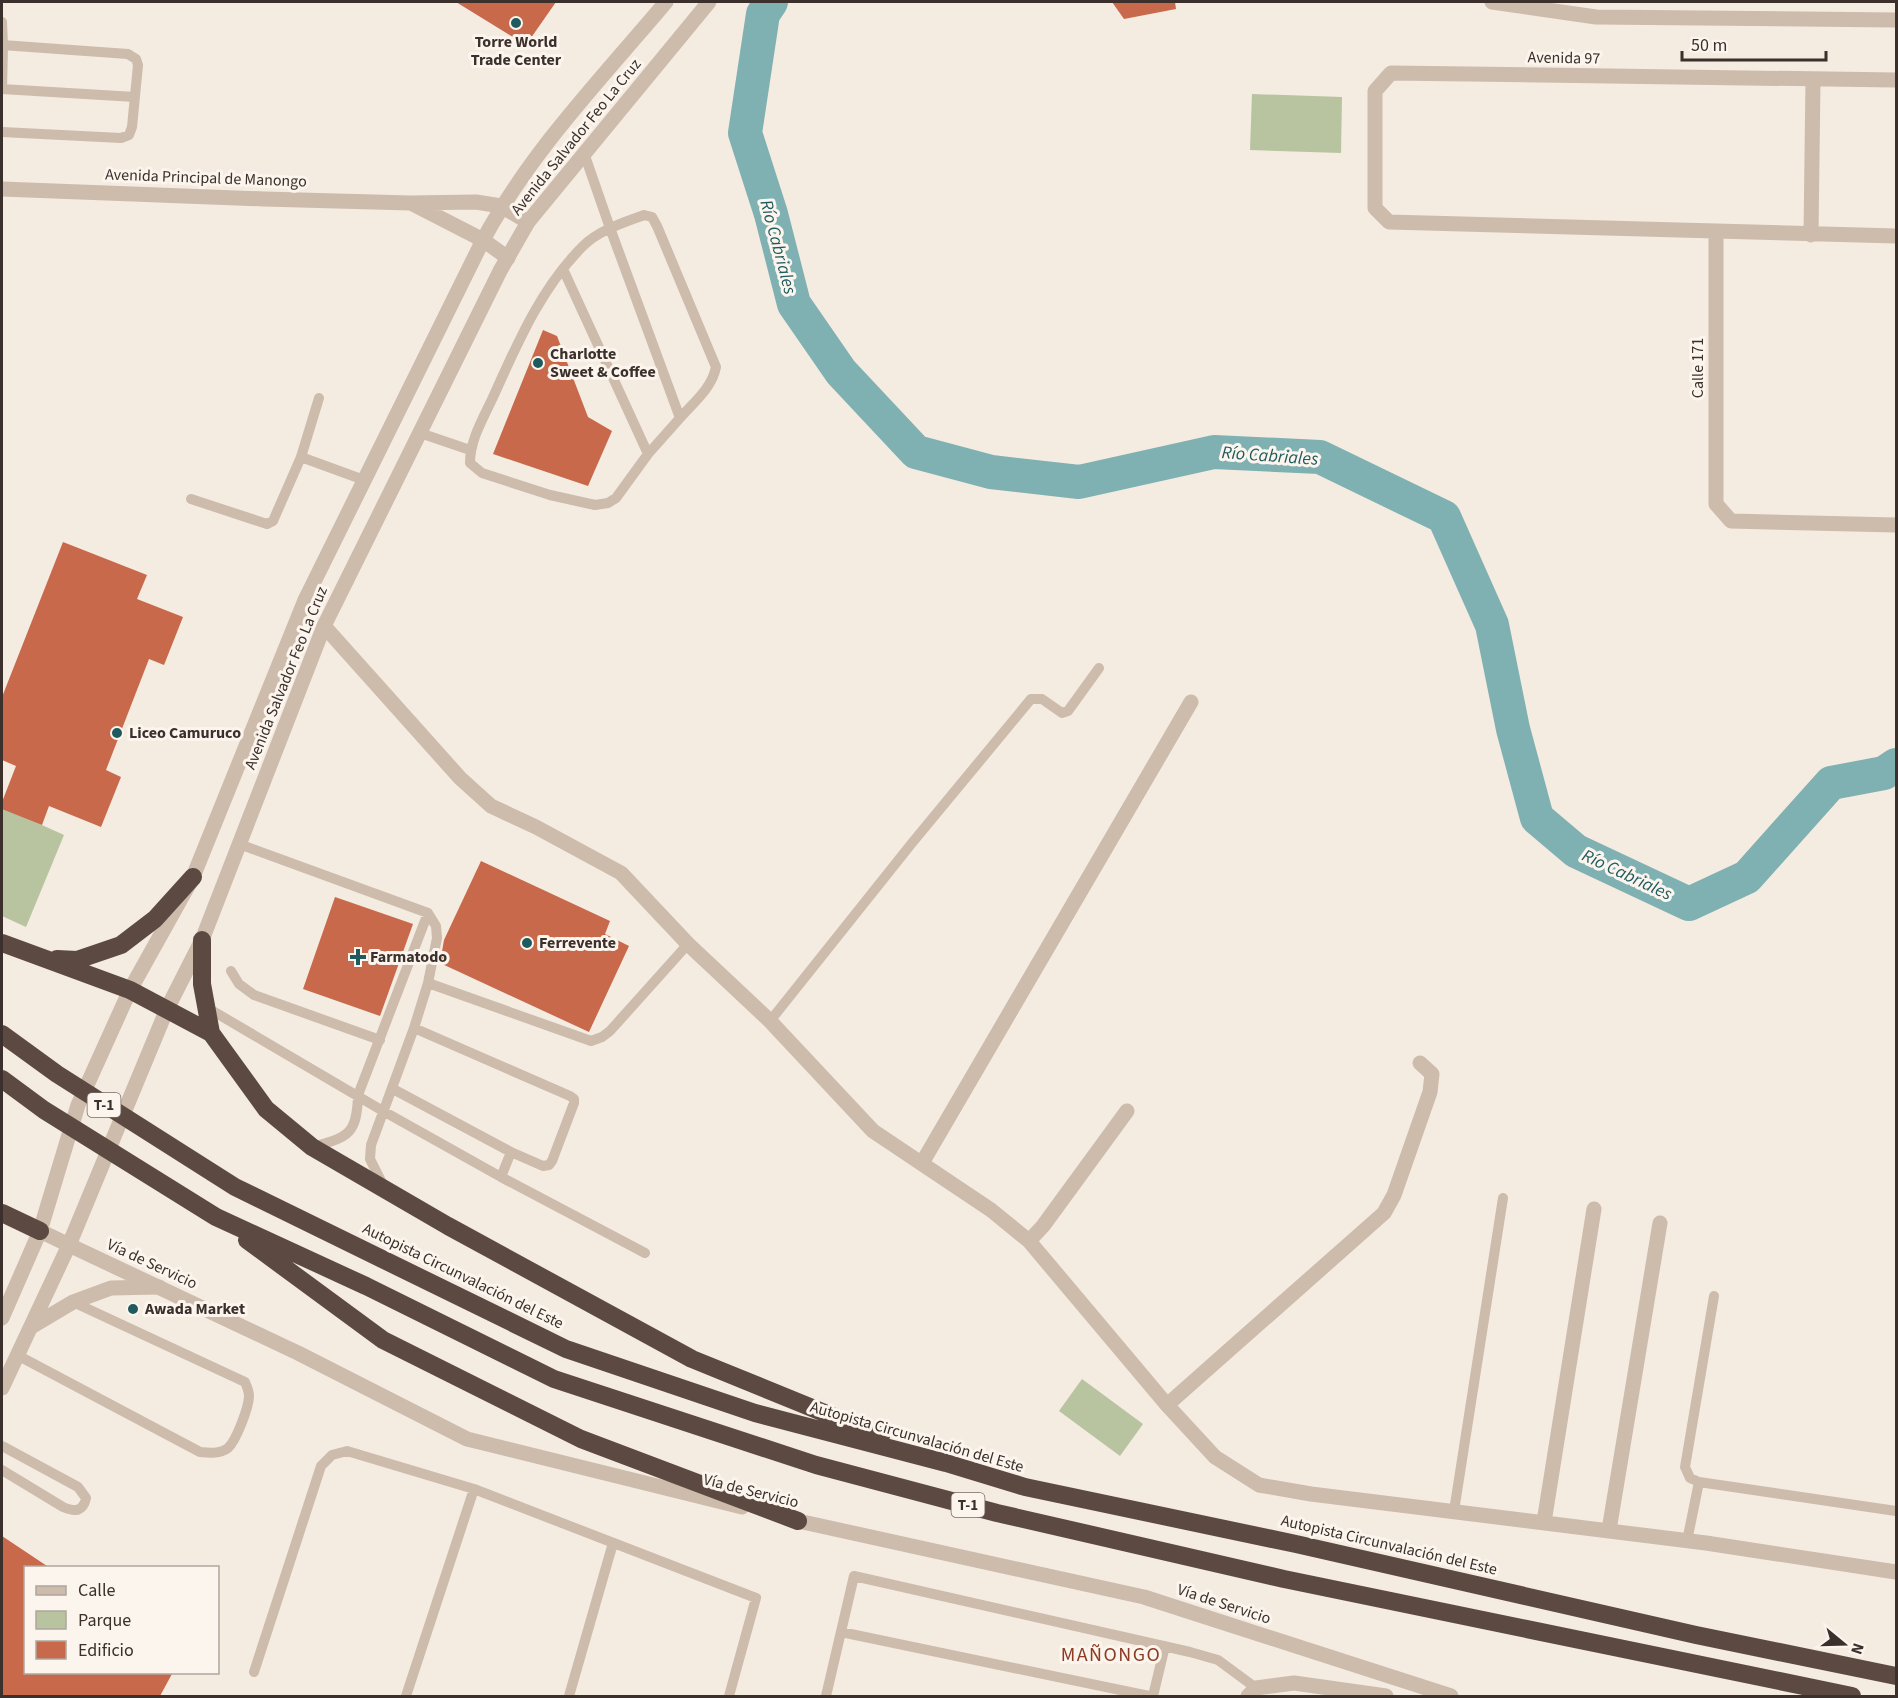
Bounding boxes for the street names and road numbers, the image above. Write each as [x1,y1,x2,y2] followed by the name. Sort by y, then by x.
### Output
[1527,46,1601,70] street label: Avenida 97
[506,54,646,220] street label: Avenida Salvador Feo La Cruz
[105,163,307,193] street label: Avenida Principal de Manongo
[1687,338,1709,398] street label: Calle 171
[239,583,333,773] street label: Avenida Salvador Feo La Cruz
[88,1093,120,1117] road number: T-1
[359,1218,567,1334] street label: Autopista Circunvalación del Este
[103,1233,201,1295] street label: Vía de Servicio
[808,1396,1026,1478] street label: Autopista Circunvalación del Este
[701,1469,801,1513] street label: Vía de Servicio
[952,1493,984,1517] road number: T-1
[1279,1509,1499,1581] street label: Autopista Circunvalación del Este
[1174,1578,1274,1630] street label: Vía de Servicio

